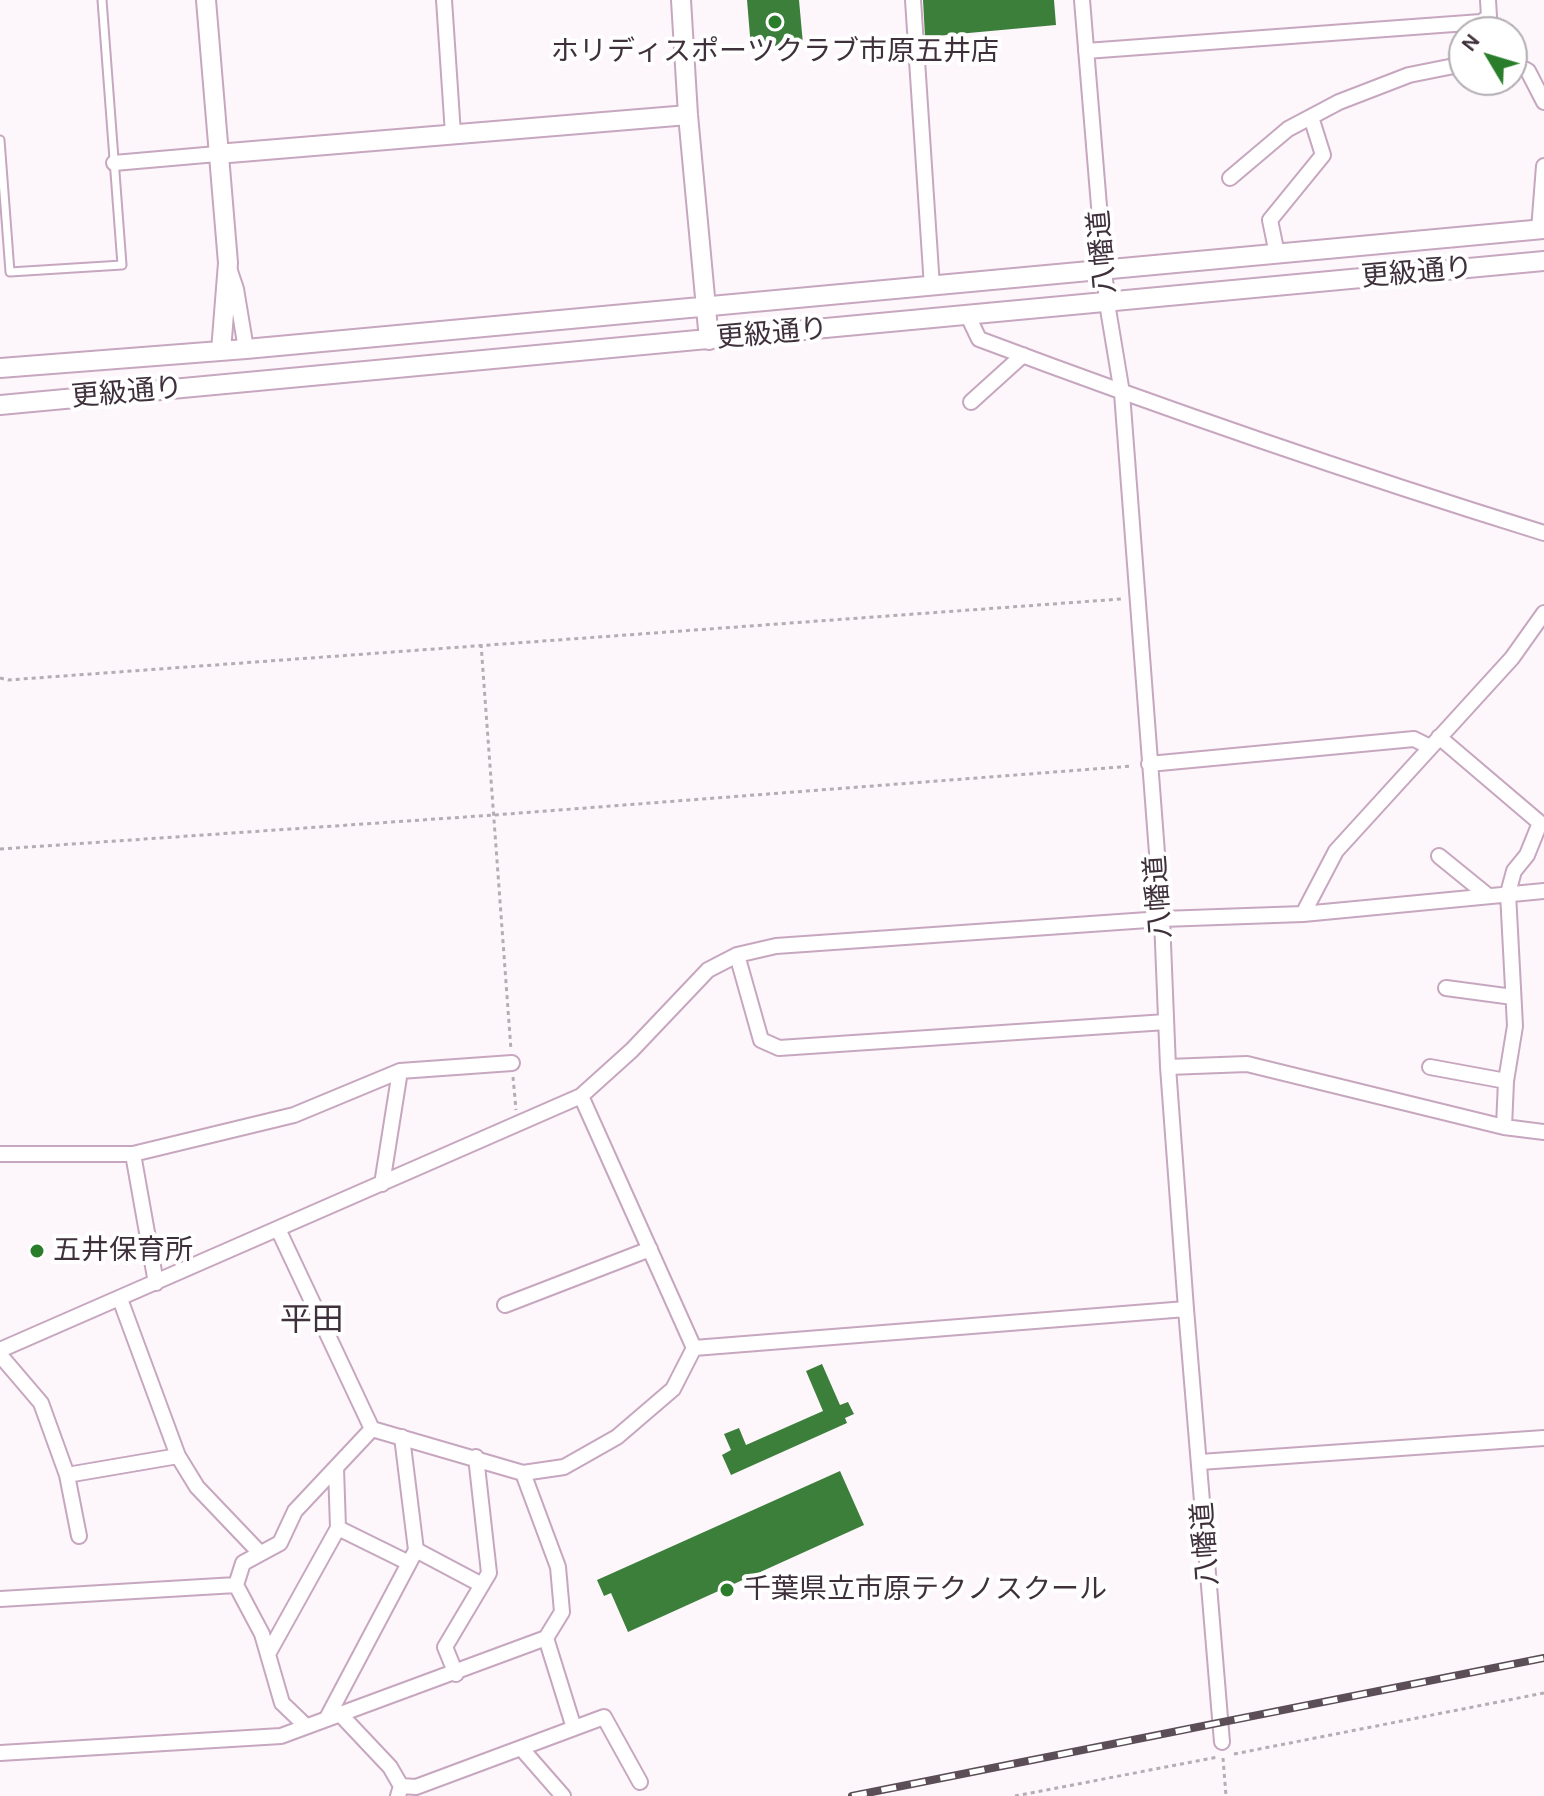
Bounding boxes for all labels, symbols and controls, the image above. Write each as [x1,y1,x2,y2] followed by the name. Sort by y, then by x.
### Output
[766,13,784,31] marker: ホリディスポーツクラブ市原五井店
[1448,16,1528,96] north arrow
[1456,28,1486,57] text: N
[551,35,999,69] place label: ホリディスポーツクラブ市原五井店
[1083,209,1123,295] street label: 八幡道
[1360,251,1474,295] street label: 更級通り
[715,312,829,356] street label: 更級通り
[70,371,184,415] street label: 更級通り
[1139,854,1179,940] street label: 八幡道
[53,1234,193,1268] place label: 五井保育所
[28,1242,46,1260] marker: 五井保育所
[280,1302,344,1340] district label: 平田
[1186,1501,1226,1587] street label: 八幡道
[743,1573,1107,1607] place label: 千葉県立市原テクノスクール
[718,1581,736,1599] marker: 千葉県立市原テクノスクール

